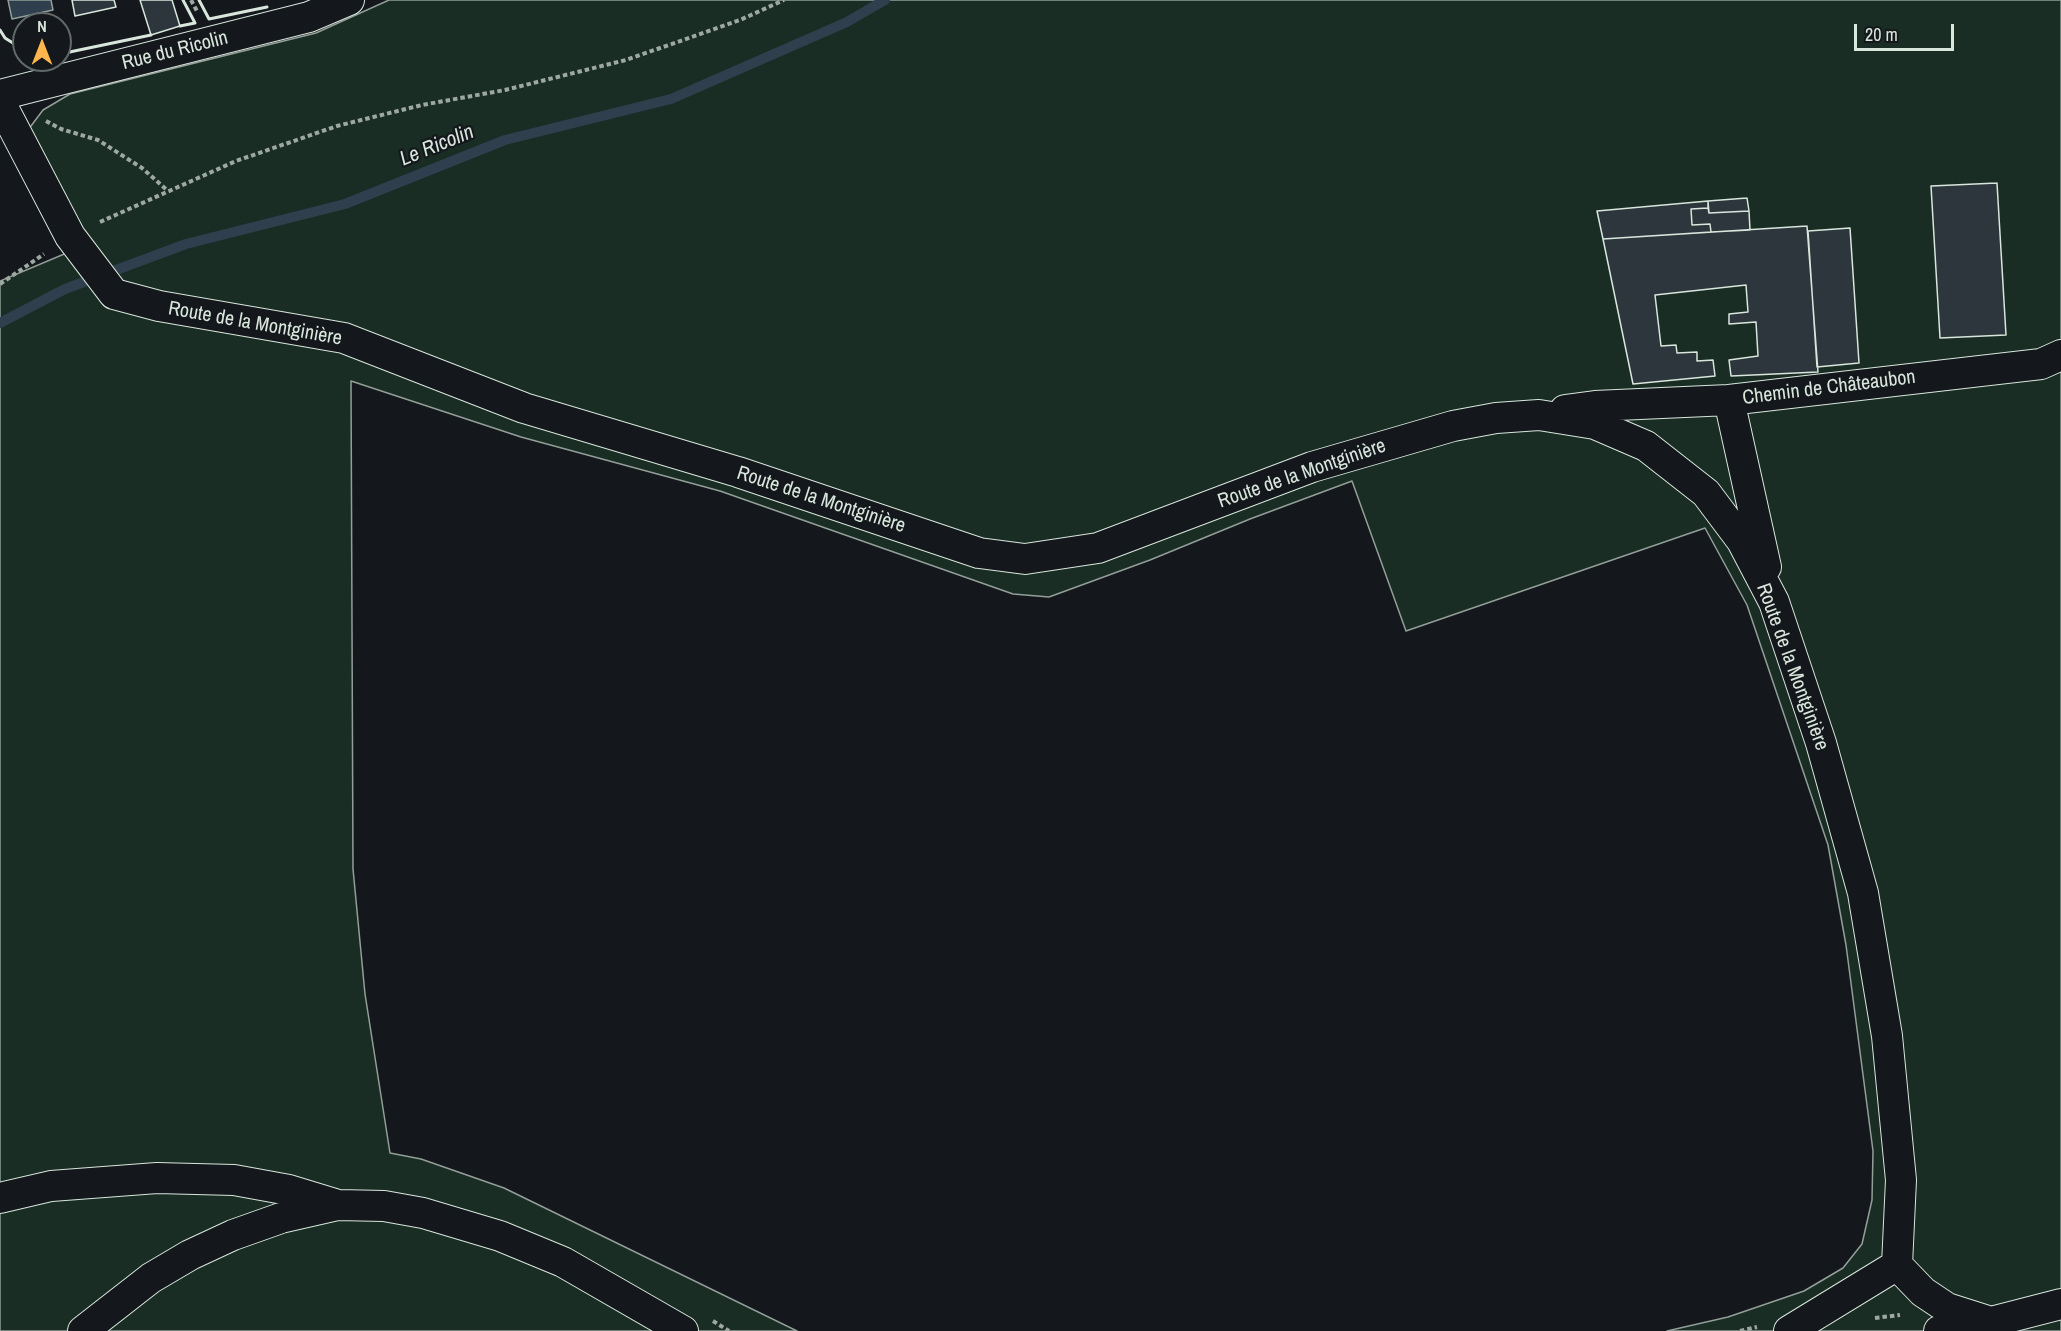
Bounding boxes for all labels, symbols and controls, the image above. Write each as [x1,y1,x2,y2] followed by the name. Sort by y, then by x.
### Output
[12,12,72,72] north arrow
[1857,12,1958,50] scale bar
[37,15,47,37] text: N
[1865,22,1898,47] text: 20 m
[119,26,231,76] street label: Rue du Ricolin
[396,120,478,172] water label: Le Ricolin
[166,297,344,351] street label: Route de la Montginière
[1741,365,1917,411] street label: Chemin de Châteaubon
[1215,434,1389,514] street label: Route de la Montginière
[734,461,908,539] street label: Route de la Montginière
[1751,580,1833,754] street label: Route de la Montginière

